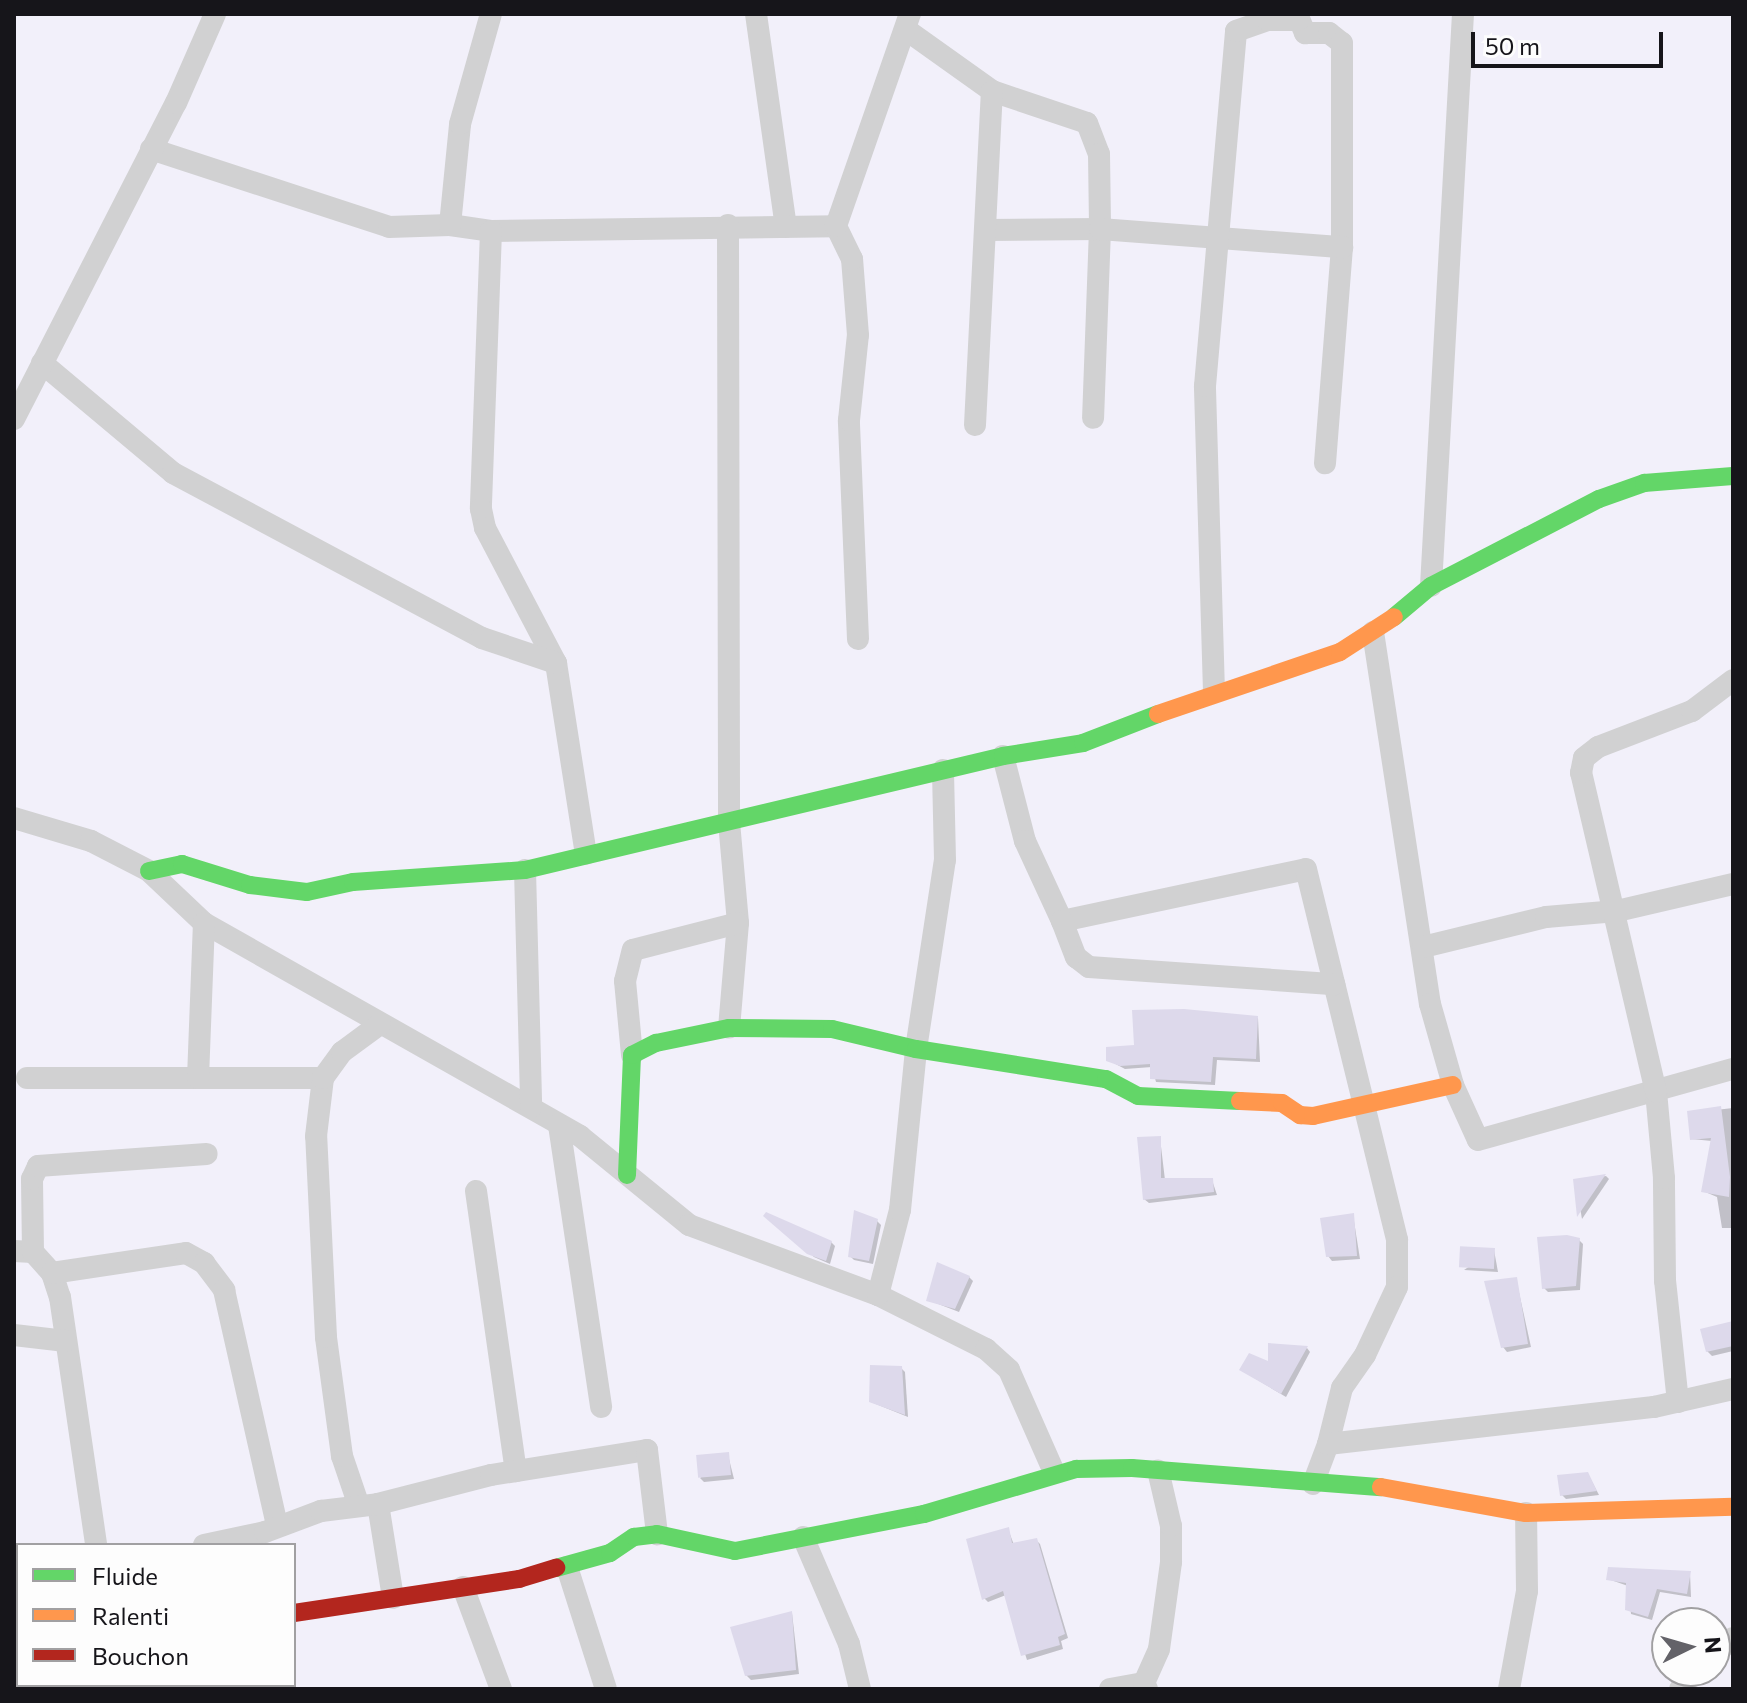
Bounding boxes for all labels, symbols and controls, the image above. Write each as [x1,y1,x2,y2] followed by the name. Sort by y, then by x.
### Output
[1475,16,1667,66] scale bar
[1485,31,1540,60] text: 50 m
[16,1543,296,1687] legend
[92,1561,158,1590] text: Fluide
[92,1601,169,1630] text: Ralenti
[1651,1607,1731,1687] north arrow
[1699,1636,1728,1654] text: N
[92,1641,189,1670] text: Bouchon

